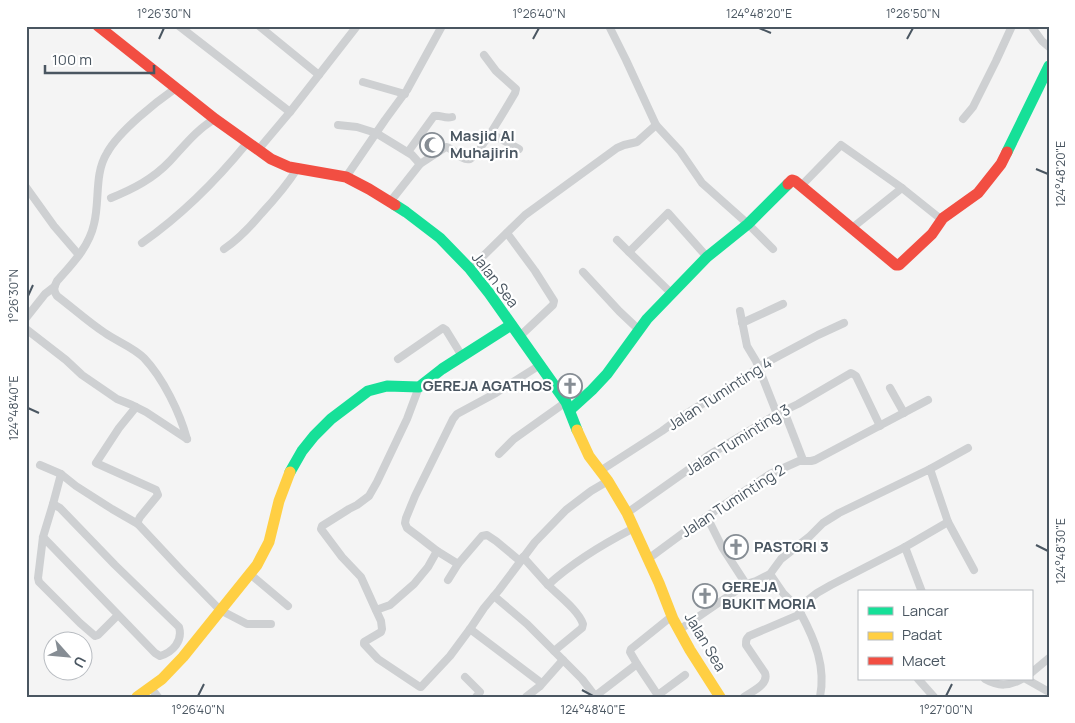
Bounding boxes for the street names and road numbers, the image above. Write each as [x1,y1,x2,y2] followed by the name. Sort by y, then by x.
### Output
[467,248,524,312] street label: Jalan Sea
[664,352,776,435] street label: Jalan Tuminting 4
[681,399,794,480] street label: Jalan Tuminting 3
[677,459,789,542] street label: Jalan Tuminting 2
[680,608,731,675] street label: Jalan Sea

